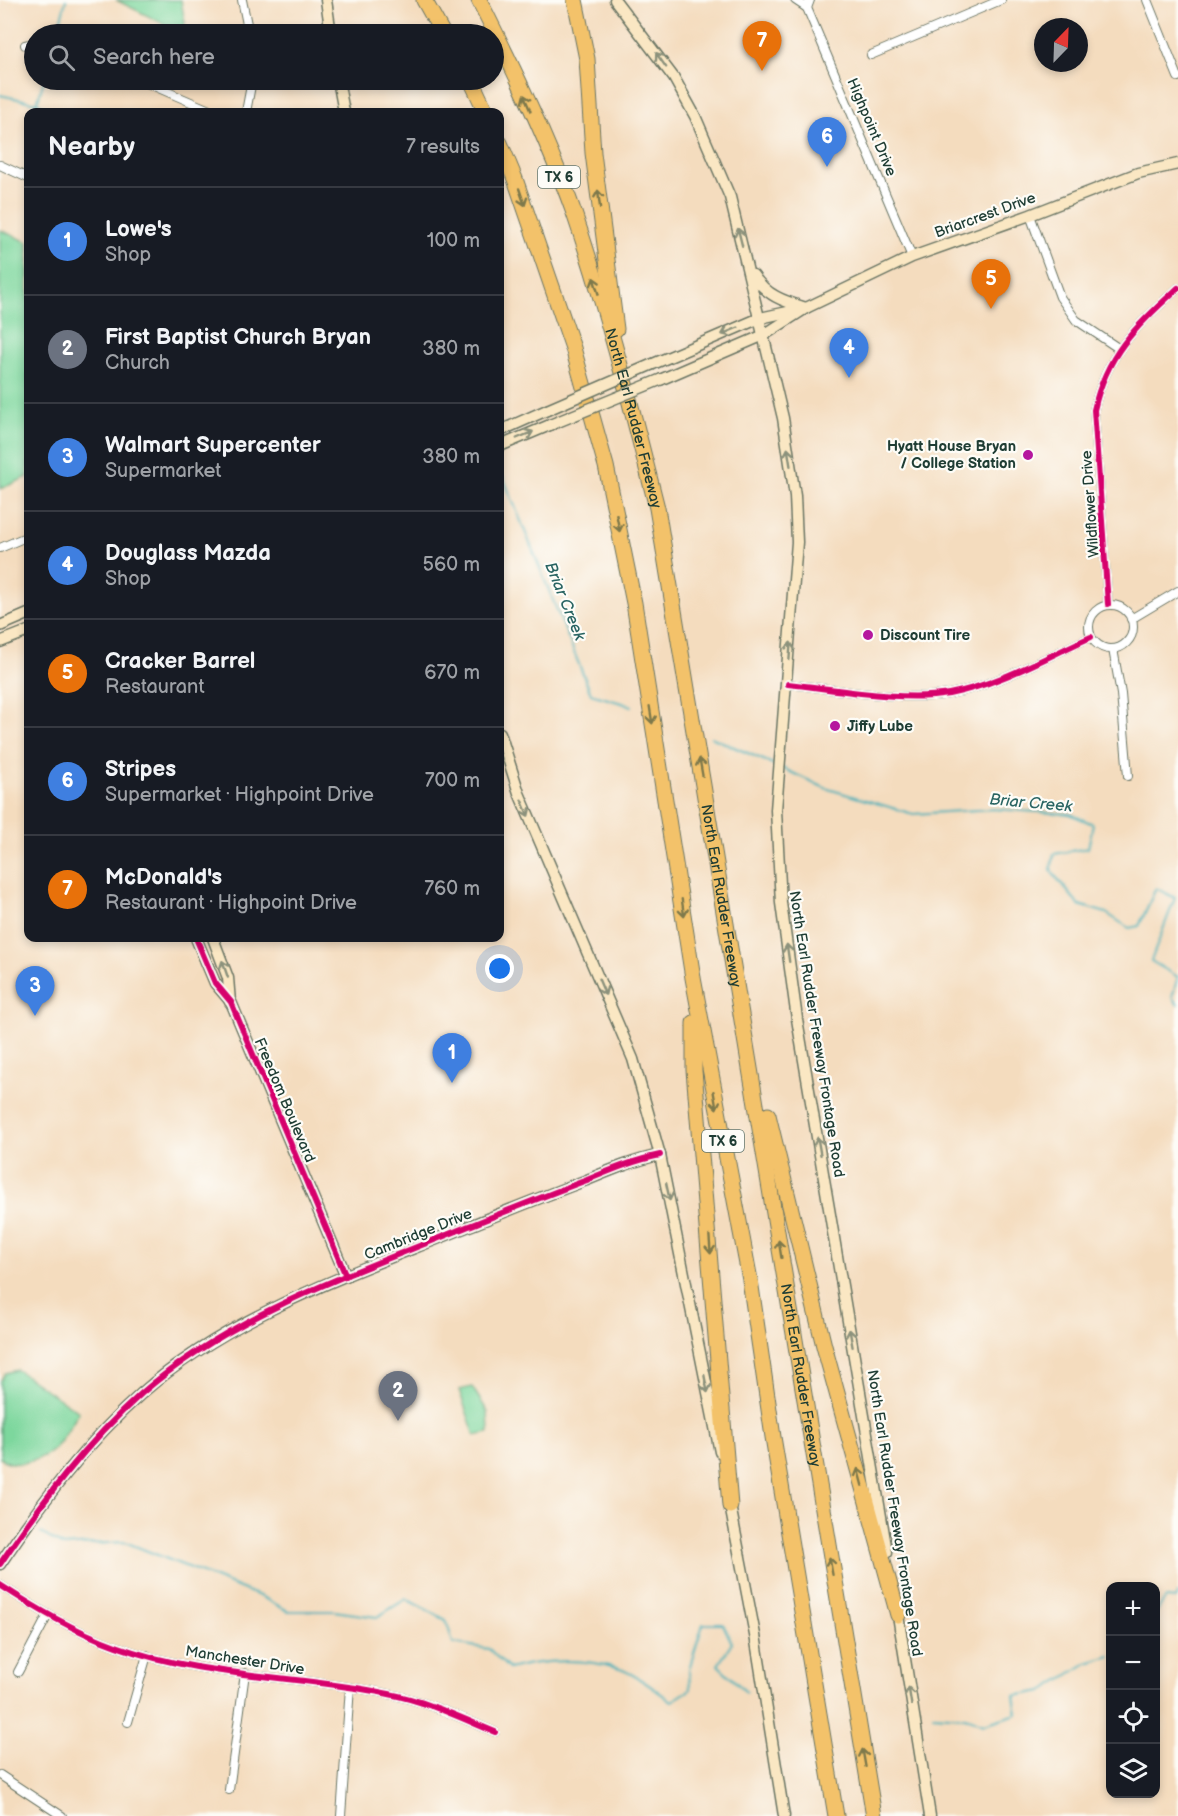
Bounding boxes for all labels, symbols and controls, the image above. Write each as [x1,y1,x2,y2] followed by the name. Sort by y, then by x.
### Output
[1034,18,1088,72] north arrow
[742,22,782,71] pin: 7
[24,24,504,90] search box
[45,41,78,74] icon: search
[93,44,215,71] text: Search here
[655,52,667,68] one-way arrow
[842,75,901,179] street label: Highpoint Drive
[521,95,533,113] one-way arrow
[808,118,846,167] pin: 6
[48,132,135,163] text: Nearby
[406,135,480,159] text: 7 results
[538,166,580,188] road number: TX 6
[517,187,528,206] one-way arrow
[932,188,1038,243] street label: Briarcrest Drive
[593,190,604,210] one-way arrow
[105,216,172,243] text: Lowe's
[733,228,745,247] one-way arrow
[63,229,72,253] text: 1
[427,229,480,253] text: 100 m
[105,243,151,267] text: Shop
[972,260,1010,309] pin: 5
[590,277,601,296] one-way arrow
[105,324,371,351] text: First Baptist Church Bryan
[600,326,666,510] street label: North Earl Rudder Freeway
[722,326,740,337] one-way arrow
[830,328,868,378] pin: 4
[62,337,73,361] text: 2
[422,337,480,361] text: 380 m
[105,351,170,375] text: Church
[515,429,533,441] one-way arrow
[105,432,321,459] text: Walmart Supercenter
[887,437,1016,473] place label: Hyatt House Bryan / College Station
[62,445,73,469] text: 3
[422,445,480,469] text: 380 m
[783,447,794,467] one-way arrow
[1021,448,1035,462] marker: Hyatt House Bryan / College Station
[1077,450,1104,558] street label: Wildflower Drive
[105,459,221,483] text: Supermarket
[613,513,624,533] one-way arrow
[105,540,271,567] text: Douglass Mazda
[62,553,73,577] text: 4
[423,553,480,577] text: 560 m
[540,560,589,645] water label: Briar Creek
[105,567,151,591] text: Shop
[880,626,970,645] place label: Discount Tire
[861,628,875,642] marker: Discount Tire
[785,641,796,661] one-way arrow
[105,648,255,675] text: Cracker Barrel
[62,661,73,685] text: 5
[424,661,480,685] text: 670 m
[105,675,205,699] text: Restaurant
[646,705,657,725] one-way arrow
[847,717,913,736] place label: Jiffy Lube
[828,719,842,733] marker: Jiffy Lube
[105,756,176,783] text: Stripes
[695,757,706,777] one-way arrow
[61,769,74,793] text: 6
[425,769,480,793] text: 700 m
[105,783,374,807] text: Supermarket · Highpoint Drive
[989,790,1074,817] water label: Briar Creek
[521,799,532,817] one-way arrow
[696,803,745,989] street label: North Earl Rudder Freeway
[105,864,222,891] text: McDonald's
[62,877,73,901] text: 7
[424,877,480,901] text: 760 m
[784,889,849,1179] street label: North Earl Rudder Freeway Frontage Road
[105,891,357,915] text: Restaurant · Highpoint Drive
[677,897,688,917] one-way arrow
[782,944,793,964] one-way arrow
[485,954,514,983] your location
[218,960,229,979] one-way arrow
[15,966,54,1016] pin: 3
[597,978,608,996] one-way arrow
[432,1034,472,1083] pin: 1
[250,1035,319,1165] street label: Freedom Boulevard
[710,1090,721,1109] one-way arrow
[702,1130,744,1152] road number: TX 6
[813,1136,824,1156] one-way arrow
[663,1182,674,1202] one-way arrow
[362,1204,475,1265] street label: Cambridge Drive
[705,1235,716,1255] one-way arrow
[775,1240,786,1260] one-way arrow
[776,1282,825,1469] street label: North Earl Rudder Freeway
[845,1329,856,1348] one-way arrow
[862,1368,927,1658] street label: North Earl Rudder Freeway Frontage Road
[378,1372,418,1421] pin: 2
[701,1373,712,1393] one-way arrow
[854,1468,865,1487] one-way arrow
[826,1557,837,1576] one-way arrow
[1106,1582,1160,1798] map controls
[1106,1582,1160,1636] button: +
[1106,1636,1160,1690] button: −
[184,1642,306,1679] street label: Manchester Drive
[905,1687,916,1706] one-way arrow
[1106,1690,1160,1744] button: locate
[1106,1744,1160,1798] button: layers
[858,1749,869,1769] one-way arrow

